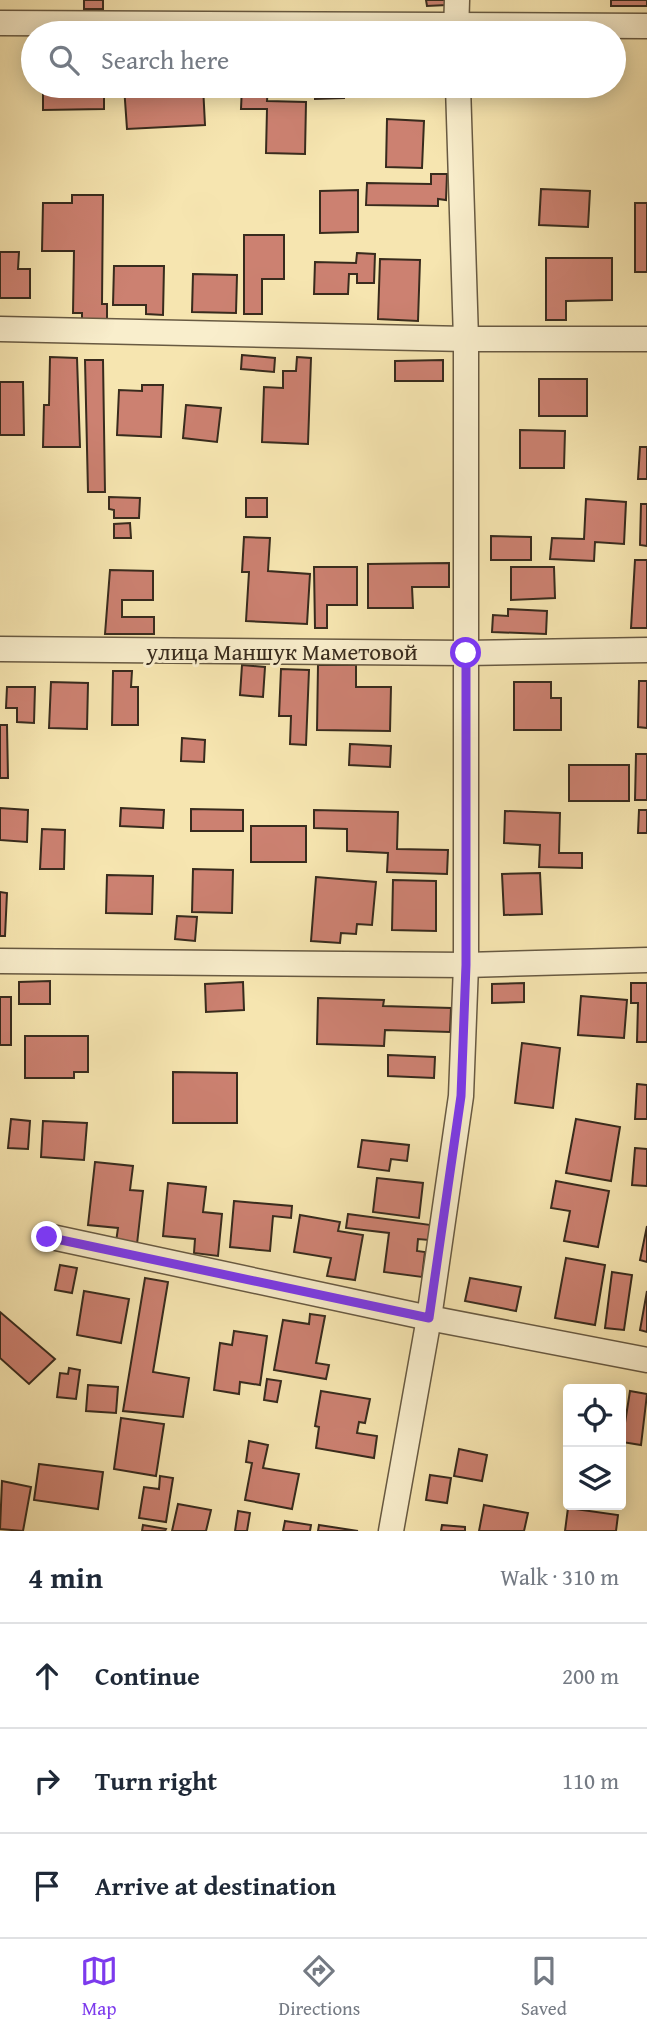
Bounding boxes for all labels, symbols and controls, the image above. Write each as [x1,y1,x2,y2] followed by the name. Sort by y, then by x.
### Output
[21,21,626,98] search box
[101,40,229,79] text: Search here
[45,41,83,79] icon: search
[145,635,418,668] street label: улица Маншук Маметовой
[450,637,481,668] route start
[31,1221,62,1252] route end
[563,1384,626,1510] map controls
[563,1384,626,1447] button: locate
[563,1447,626,1510] button: layers
[28,1555,103,1599] text: 4 min
[500,1560,619,1593] text: Walk · 310 m
[95,1656,200,1695] text: Continue
[28,1657,66,1695] icon: ahead
[562,1659,619,1692] text: 200 m
[95,1761,217,1800] text: Turn right
[28,1762,66,1800] icon: right
[562,1764,619,1797] text: 110 m
[95,1866,336,1905] text: Arrive at destination
[28,1867,66,1905] icon: arrive
[80,1952,118,2022] tab: Map
[279,1952,360,2022] tab: Directions
[521,1952,567,2022] tab: Saved

